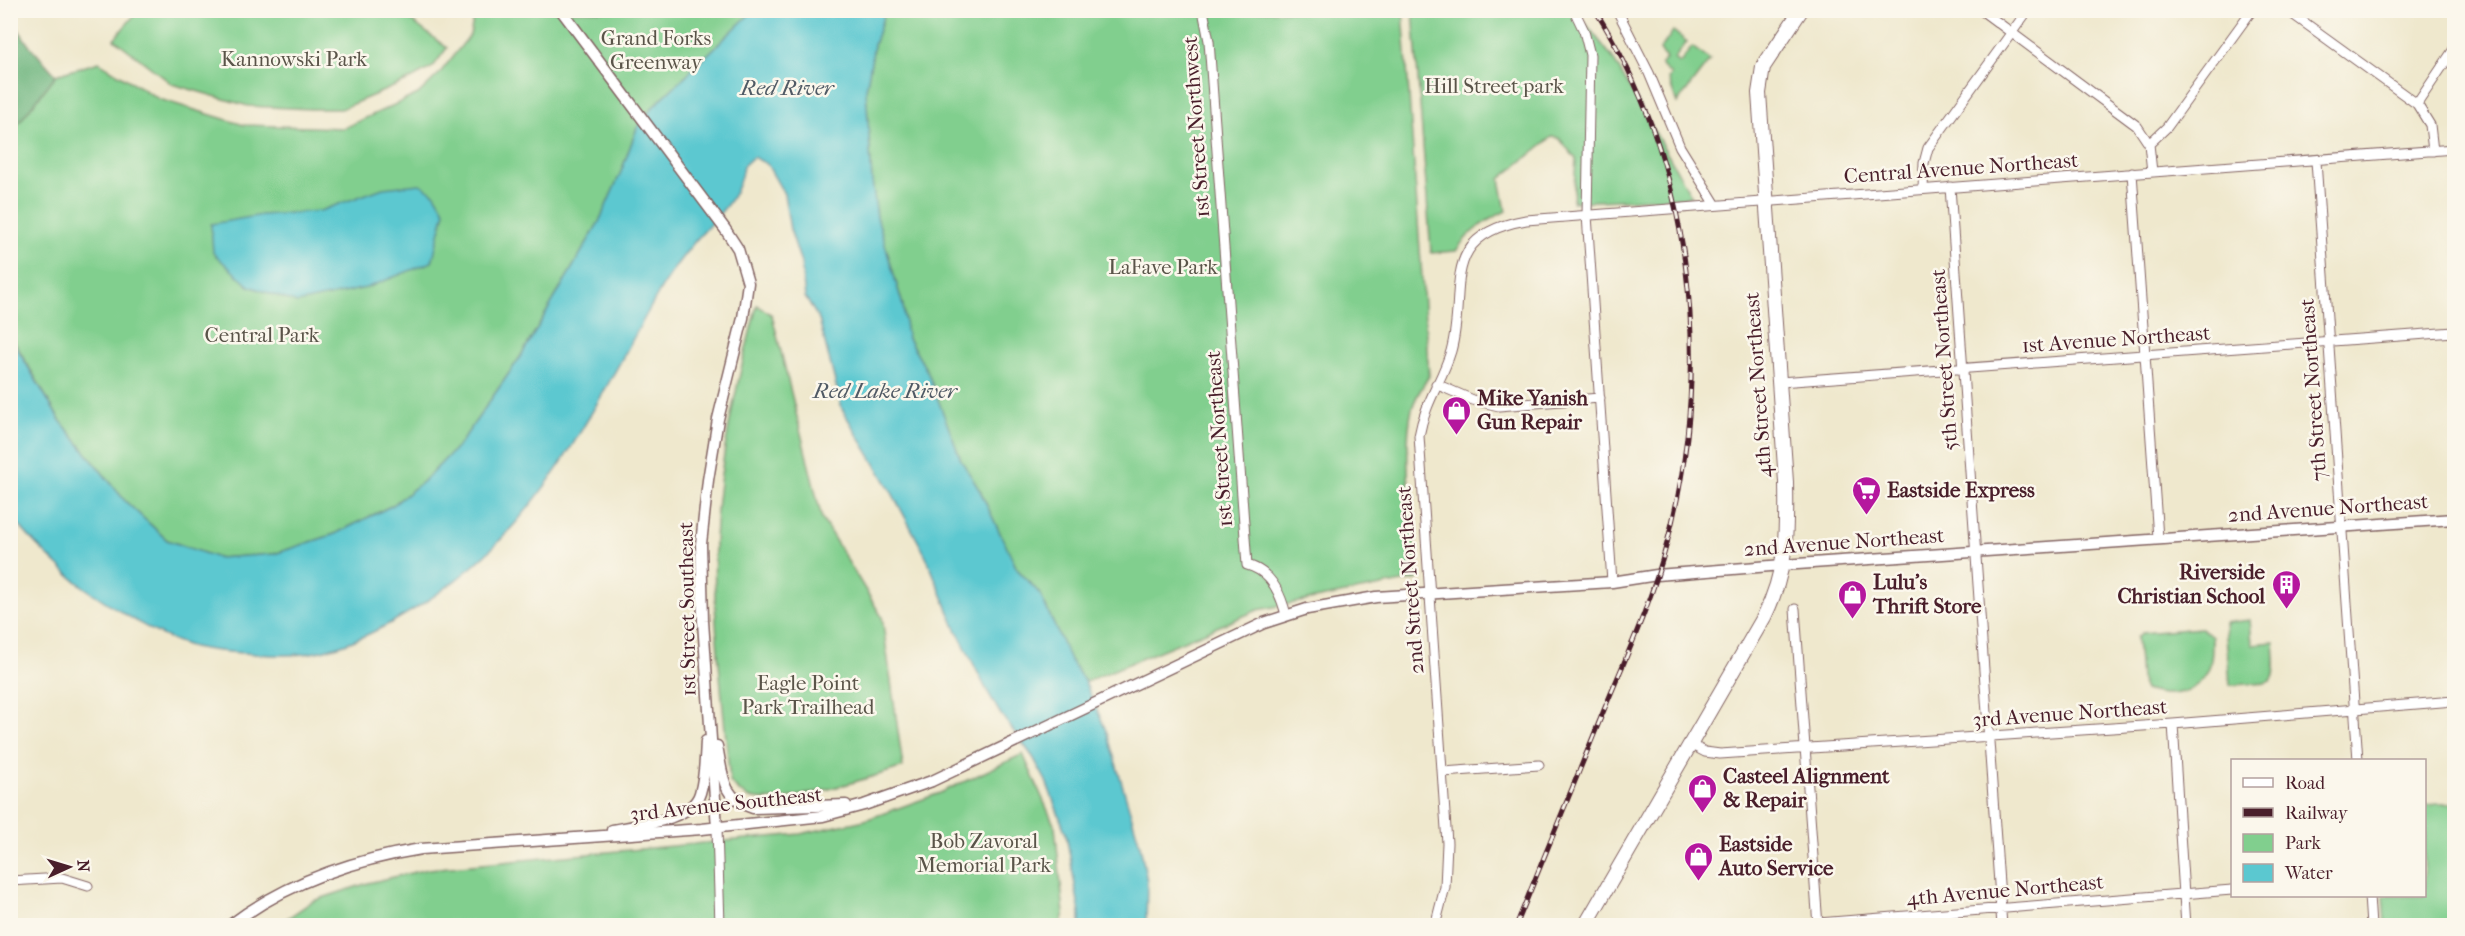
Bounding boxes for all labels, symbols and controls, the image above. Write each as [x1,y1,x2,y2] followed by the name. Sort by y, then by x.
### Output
[601,26,711,74] park label: Grand Forks Greenway
[1178,35,1214,219] street label: 1st Street Northwest
[221,47,367,71] park label: Kannowski Park
[1424,74,1564,98] park label: Hill Street park
[738,75,836,101] water label: Red River
[1843,148,2080,188] street label: Central Avenue Northeast
[1108,255,1218,279] park label: LaFave Park
[1926,268,1962,452] street label: 5th Street Northeast
[1740,291,1776,478] street label: 4th Street Northeast
[2295,297,2331,482] street label: 7th Street Northeast
[2021,320,2212,358] street label: 1st Avenue Northeast
[205,323,320,347] park label: Central Park
[1201,349,1237,528] street label: 1st Street Northeast
[811,378,959,404] water label: Red Lake River
[1476,386,1588,434] place label: Mike Yanish Gun Repair
[1440,394,1472,436] shop icon: Mike Yanish Gun Repair
[1850,474,1882,516] supermarket icon: Eastside Express
[1887,478,2035,502] place label: Eastside Express
[1391,485,1429,675] street label: 2nd Street Northeast
[2227,489,2429,527] street label: 2nd Avenue Northeast
[673,521,701,697] street label: 1st Street Southeast
[1743,523,1945,561] street label: 2nd Avenue Northeast
[2117,560,2266,608] place label: Riverside Christian School
[2270,568,2302,610] building icon: Riverside Christian School
[1872,570,1982,618] place label: Lulu's Thrift Store
[1836,578,1868,620] shop icon: Lulu's Thrift Store
[742,671,875,719] park label: Eagle Point Park Trailhead
[1972,694,2169,732] street label: 3rd Avenue Northeast
[2231,759,2426,897] legend
[1723,764,1890,812] place label: Casteel Alignment & Repair
[1686,772,1718,814] shop icon: Casteel Alignment & Repair
[2285,773,2325,794] text: Road
[629,782,824,826] street label: 3rd Avenue Southeast
[2285,803,2349,824] text: Railway
[917,829,1051,877] park label: Bob Zavoral Memorial Park
[1717,832,1834,880] place label: Eastside Auto Service
[2285,833,2322,854] text: Park
[39,837,99,897] north arrow
[1682,840,1714,882] shop icon: Eastside Auto Service
[74,859,93,874] text: N
[2284,863,2333,884] text: Water
[1905,869,2105,911] street label: 4th Avenue Northeast

